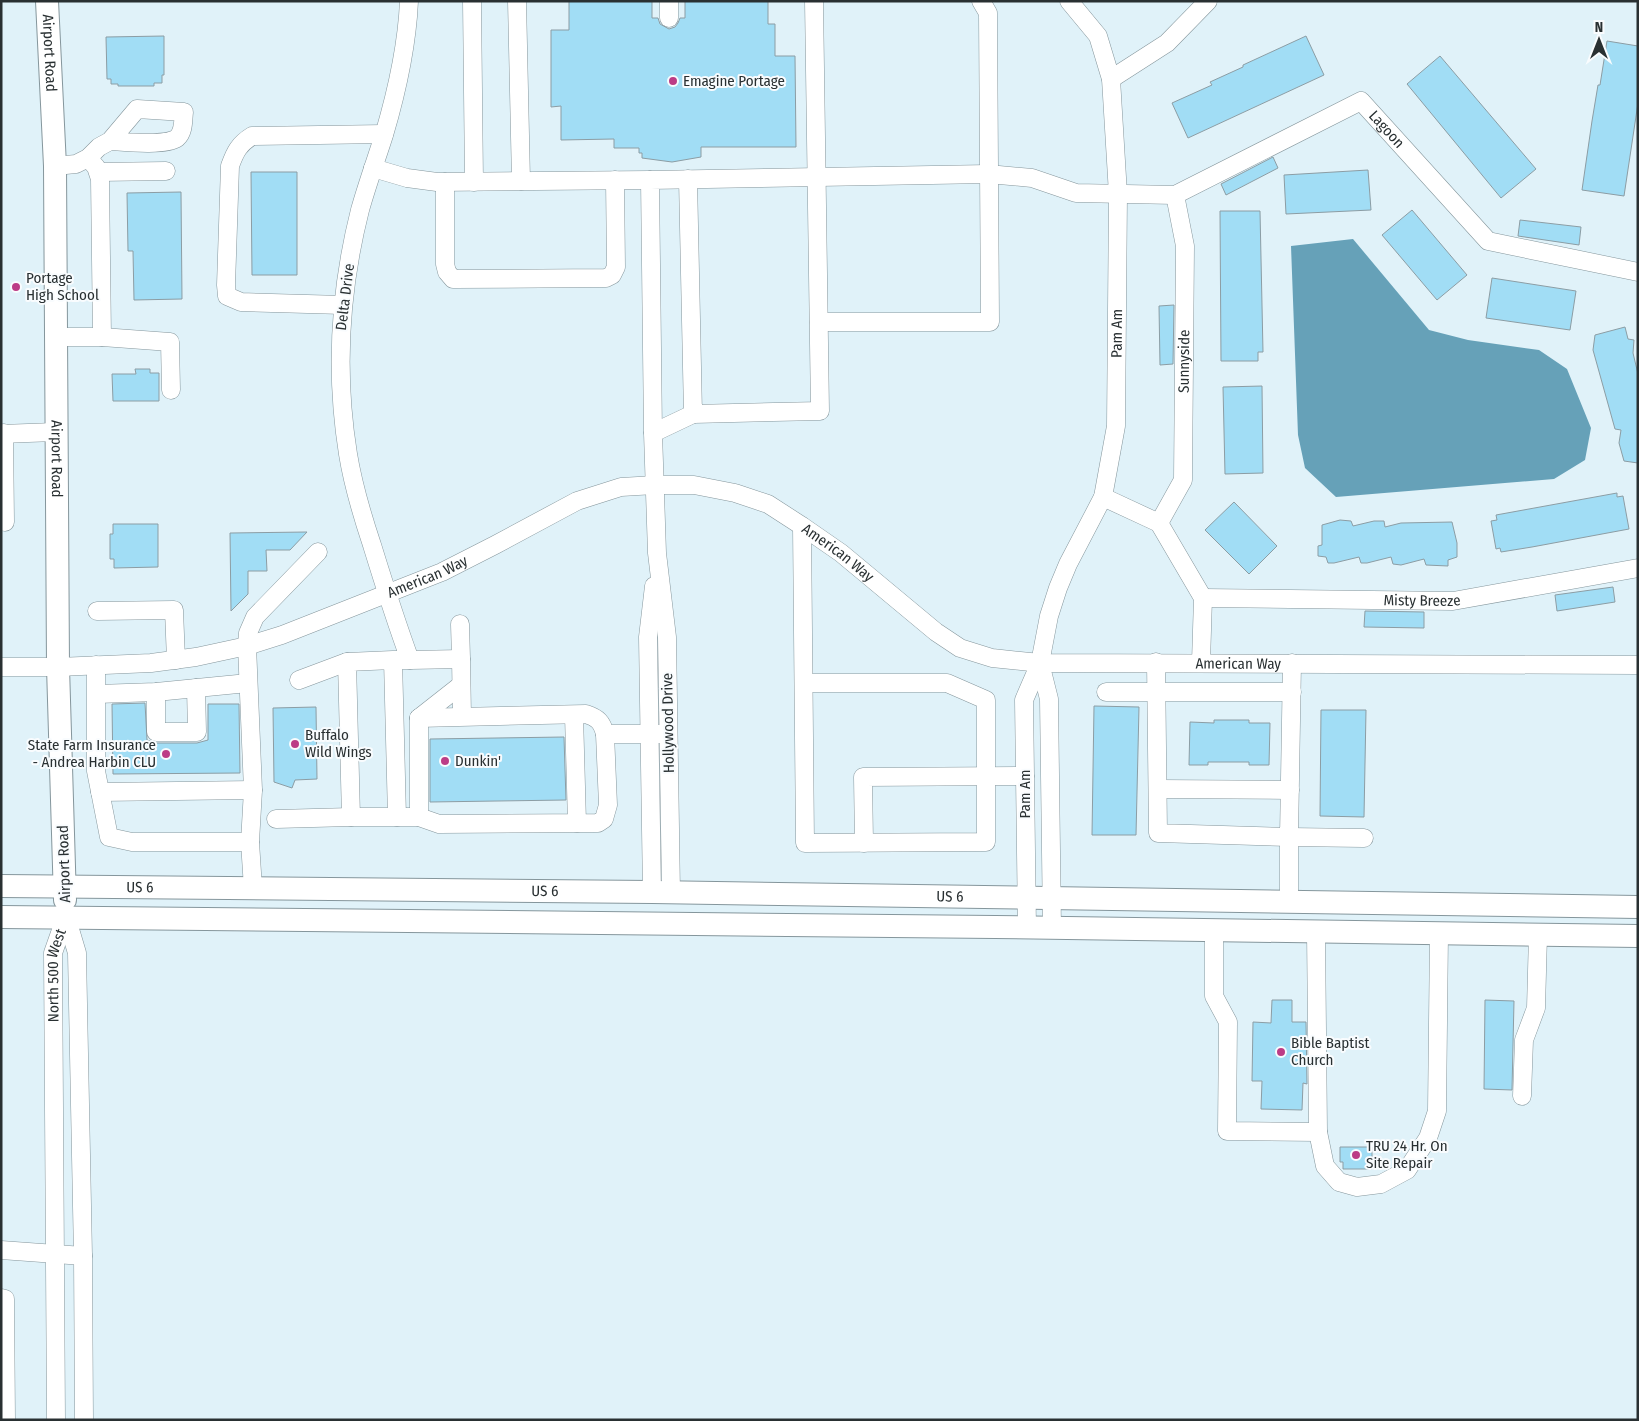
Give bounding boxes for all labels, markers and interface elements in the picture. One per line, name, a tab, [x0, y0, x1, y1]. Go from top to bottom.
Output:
street label: Airport Road	[39, 14, 60, 92]
north arrow	[1574, 15, 1624, 65]
text: N	[1595, 19, 1603, 36]
place label: Emagine Portage	[683, 72, 785, 90]
marker: Emagine Portage	[667, 75, 679, 87]
street label: Lagoon	[1365, 107, 1408, 152]
street label: Delta Drive	[332, 262, 358, 332]
place label: Portage High School	[26, 269, 99, 304]
marker: Portage High School	[10, 281, 22, 293]
street label: Pam Am	[1108, 309, 1126, 358]
street label: Sunnyside	[1175, 330, 1193, 393]
street label: Airport Road	[48, 420, 66, 498]
street label: American Way	[799, 520, 878, 586]
street label: American Way	[385, 551, 471, 602]
street label: Misty Breeze	[1383, 591, 1462, 610]
street label: American Way	[1195, 655, 1281, 673]
street label: Hollywood Drive	[658, 673, 678, 773]
place label: Buffalo Wild Wings	[305, 726, 372, 761]
place label: State Farm Insurance - Andrea Harbin CLU	[28, 736, 156, 771]
marker: Buffalo Wild Wings	[289, 738, 301, 750]
marker: State Farm Insurance - Andrea Harbin CLU	[160, 748, 172, 760]
place label: Dunkin'	[455, 752, 501, 770]
marker: Dunkin'	[439, 755, 451, 767]
street label: Pam Am	[1016, 770, 1034, 818]
street label: Airport Road	[54, 825, 74, 903]
street label: US 6	[126, 878, 154, 896]
street label: US 6	[531, 882, 559, 900]
street label: US 6	[936, 887, 964, 906]
street label: North 500 West	[43, 926, 70, 1022]
place label: Bible Baptist Church	[1291, 1034, 1369, 1069]
marker: Bible Baptist Church	[1275, 1046, 1287, 1058]
place label: TRU 24 Hr. On Site Repair	[1366, 1137, 1448, 1172]
marker: TRU 24 Hr. On Site Repair	[1350, 1149, 1362, 1161]

